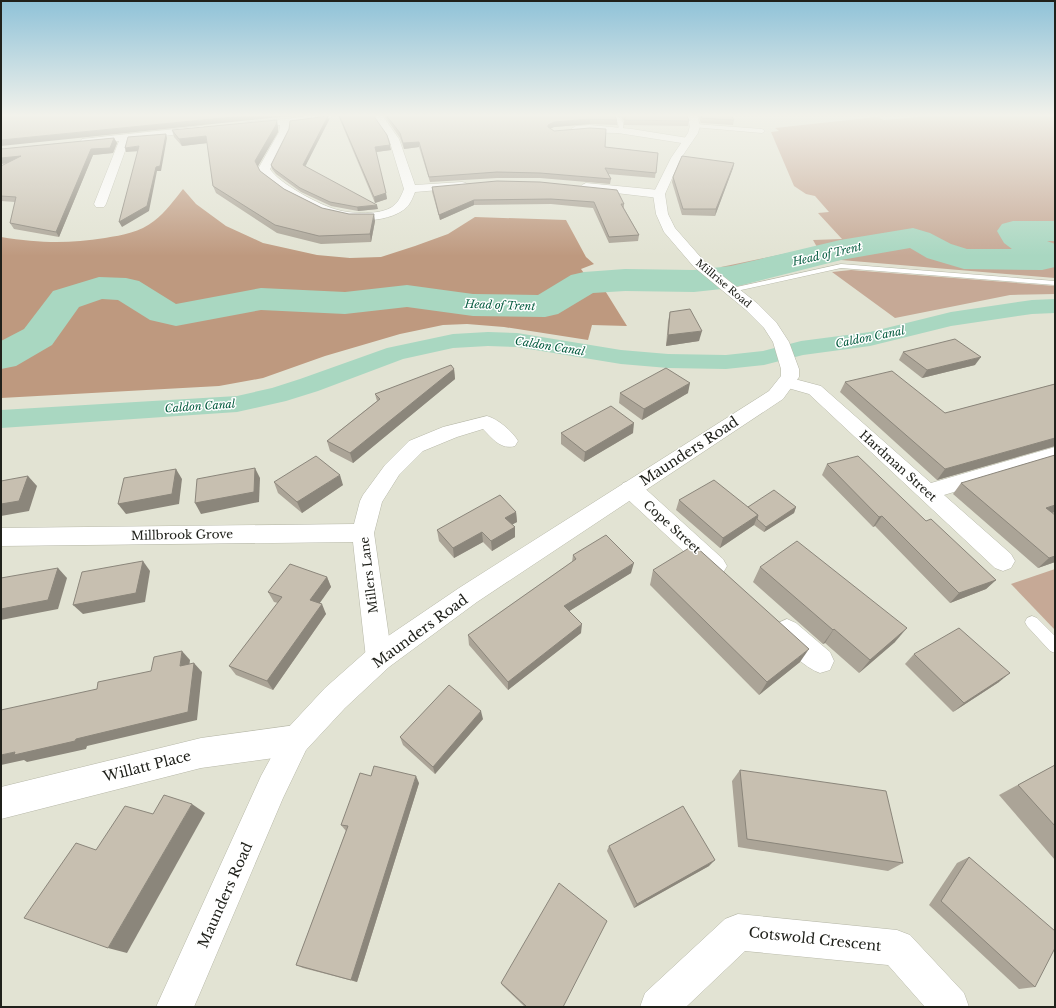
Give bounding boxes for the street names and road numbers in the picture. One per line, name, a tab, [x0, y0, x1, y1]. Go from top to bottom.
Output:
street label: Millrise Road	[693, 256, 754, 311]
street label: Maunders Road	[636, 412, 742, 490]
street label: Hardman Street	[857, 427, 940, 505]
street label: Cope Street	[641, 497, 704, 557]
street label: Millbrook Grove	[131, 526, 233, 543]
street label: Millers Lane	[356, 536, 381, 614]
street label: Maunders Road	[369, 590, 472, 672]
street label: Willatt Place	[100, 746, 193, 786]
street label: Maunders Road	[194, 839, 257, 951]
street label: Cotswold Crescent	[748, 923, 883, 955]

